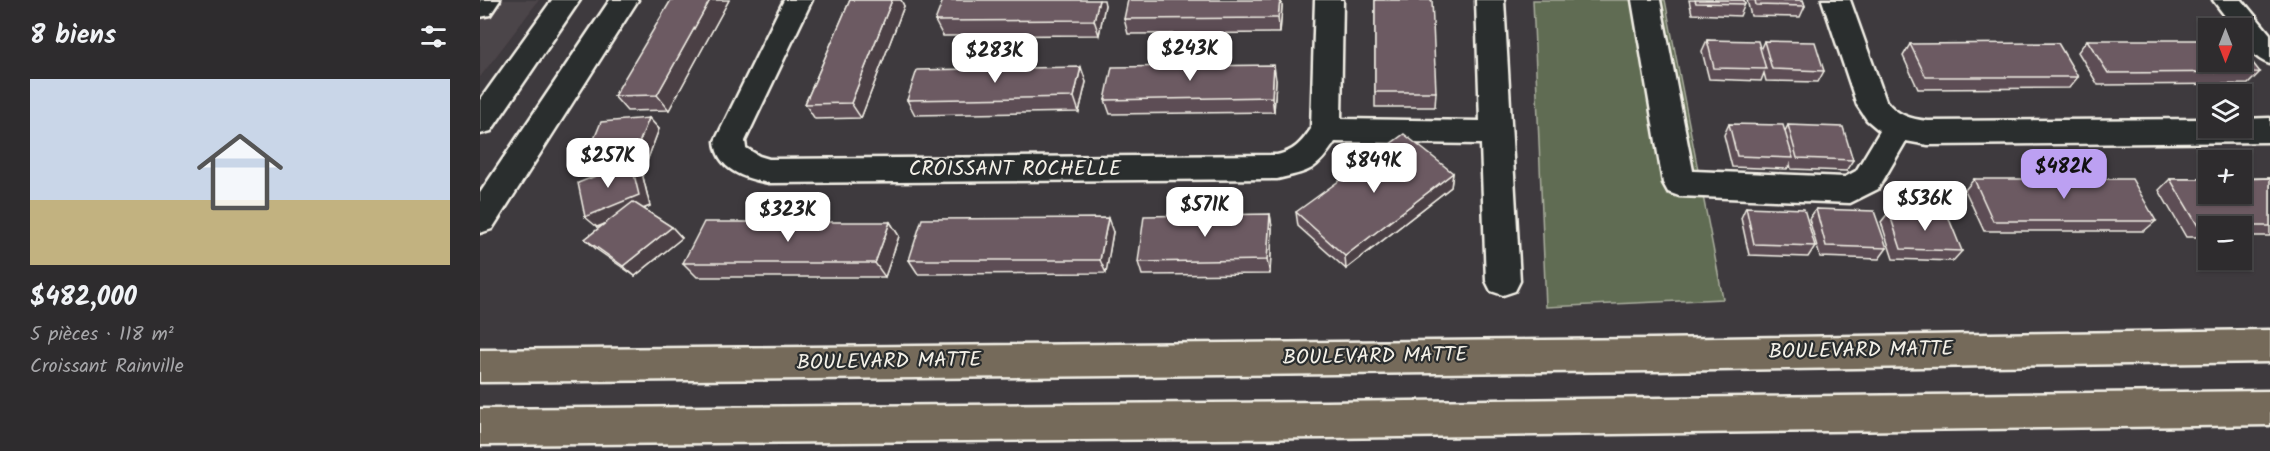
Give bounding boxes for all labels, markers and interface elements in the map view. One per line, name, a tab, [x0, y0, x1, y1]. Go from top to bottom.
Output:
text: 8 biens	[30, 15, 116, 57]
north arrow	[2198, 18, 2252, 72]
map controls	[2198, 18, 2252, 270]
icon: filters	[417, 20, 450, 53]
pin: $243K	[1148, 31, 1232, 82]
pin: $283K	[953, 33, 1037, 84]
text: $243K	[1161, 34, 1219, 66]
text: $283K	[966, 36, 1024, 68]
button: layers	[2198, 84, 2252, 138]
icon: home	[186, 118, 294, 226]
pin: $257K	[566, 138, 650, 189]
text: $257K	[580, 141, 636, 173]
pin: $849K	[1332, 143, 1416, 194]
text: $849K	[1346, 146, 1402, 178]
pin: $482K	[2022, 149, 2106, 200]
button: +	[2198, 150, 2252, 204]
text: $482K	[2035, 152, 2093, 184]
street label: CROISSANT ROCHELLE	[909, 153, 1122, 186]
pin: $536K	[1883, 181, 1967, 232]
text: $536K	[1897, 184, 1953, 216]
pin: $571K	[1163, 187, 1247, 238]
text: $571K	[1180, 190, 1230, 222]
pin: $323K	[746, 192, 830, 243]
text: $323K	[759, 195, 817, 227]
button: −	[2198, 216, 2252, 270]
text: $482,000	[30, 277, 137, 319]
text: 5 pièces · 118 m²	[30, 319, 174, 351]
street label: BOULEVARD MATTE	[1768, 333, 1954, 369]
street label: BOULEVARD MATTE	[1282, 339, 1468, 375]
street label: BOULEVARD MATTE	[796, 344, 982, 380]
text: Croissant Rainville	[30, 351, 184, 383]

